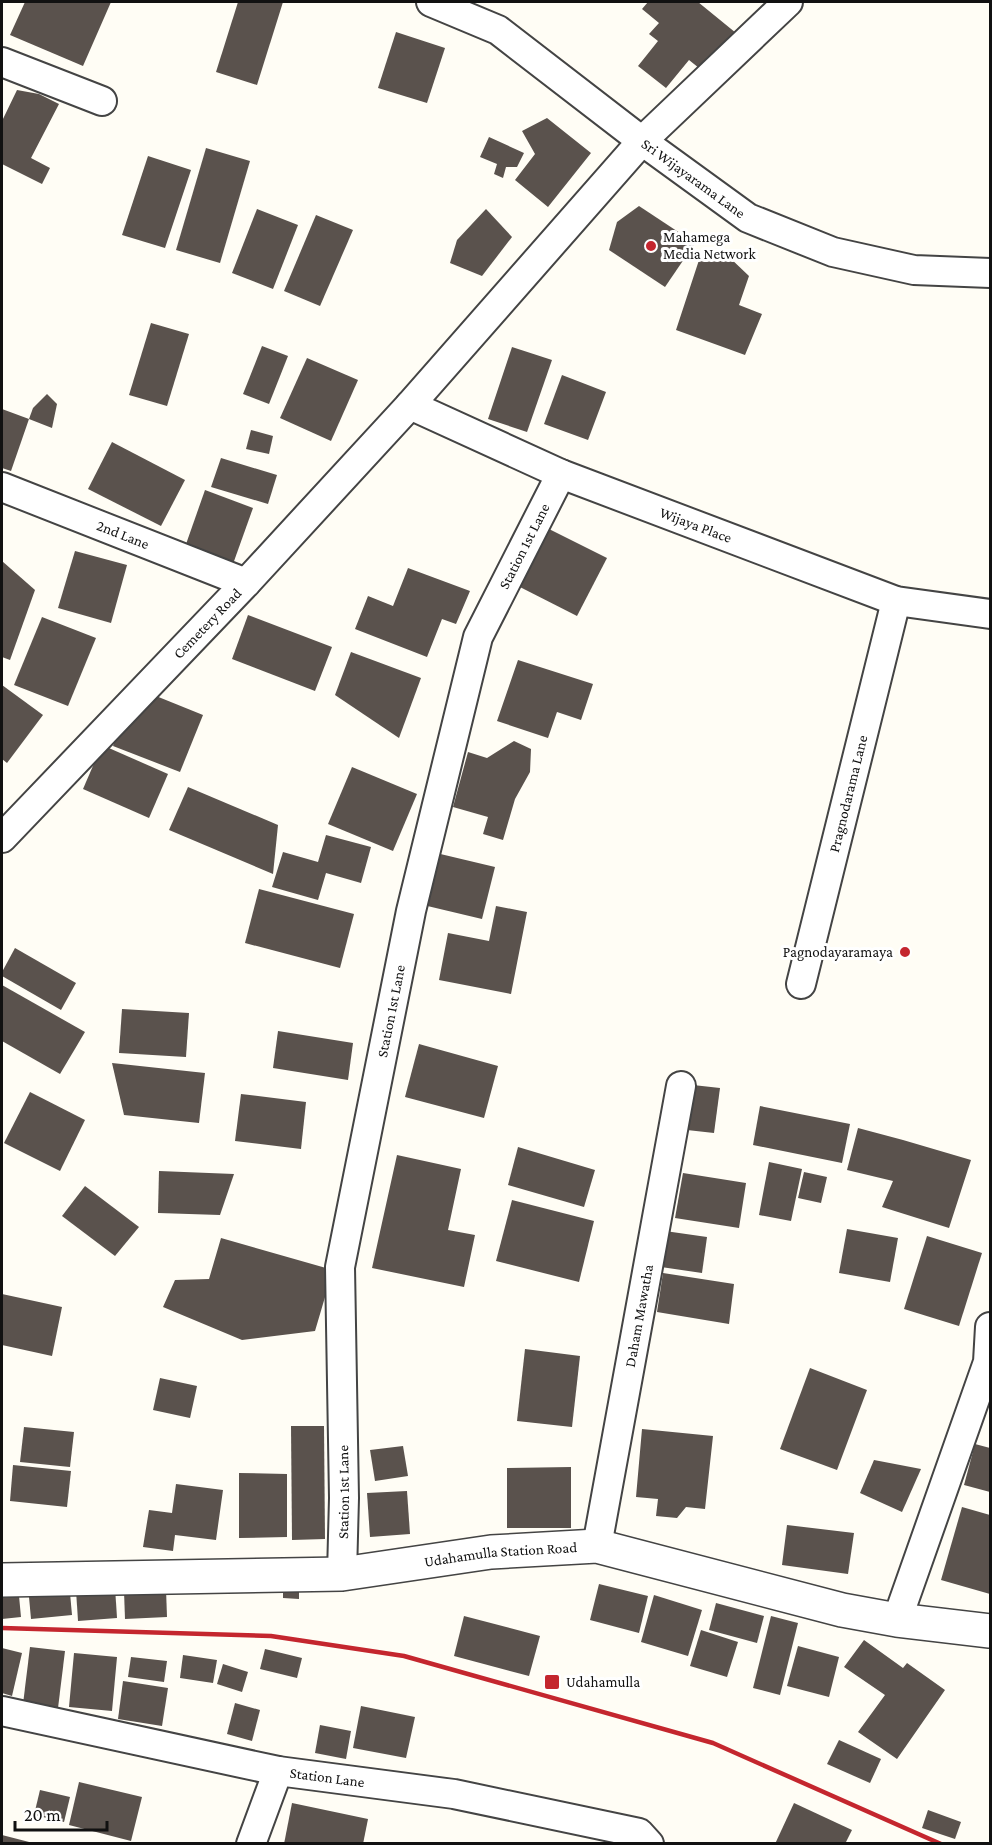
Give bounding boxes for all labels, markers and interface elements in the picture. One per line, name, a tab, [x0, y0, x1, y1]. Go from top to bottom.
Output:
street label: Sri Wijayarama Lane	[639, 135, 749, 221]
place label: Mahamega Media Network	[663, 229, 756, 262]
marker: Mahamega Media Network	[644, 239, 658, 253]
street label: Station 1st Lane	[496, 500, 553, 592]
street label: Wijaya Place	[657, 504, 734, 546]
street label: 2nd Lane	[94, 517, 152, 552]
street label: Cemetery Road	[170, 585, 245, 662]
street label: Pragnodarama Lane	[826, 733, 871, 854]
place label: Pagnodayaramaya	[783, 944, 893, 961]
marker: Pagnodayaramaya	[898, 945, 912, 959]
street label: Station 1st Lane	[374, 963, 408, 1059]
street label: Daham Mawatha	[622, 1263, 656, 1368]
street label: Station 1st Lane	[335, 1445, 352, 1539]
street label: Udahamulla Station Road	[423, 1539, 578, 1570]
marker: Udahamulla	[543, 1673, 561, 1691]
place label: Udahamulla	[566, 1674, 640, 1690]
street label: Station Lane	[289, 1765, 366, 1790]
scale bar	[15, 1794, 106, 1832]
text: 20 m	[24, 1805, 61, 1825]

